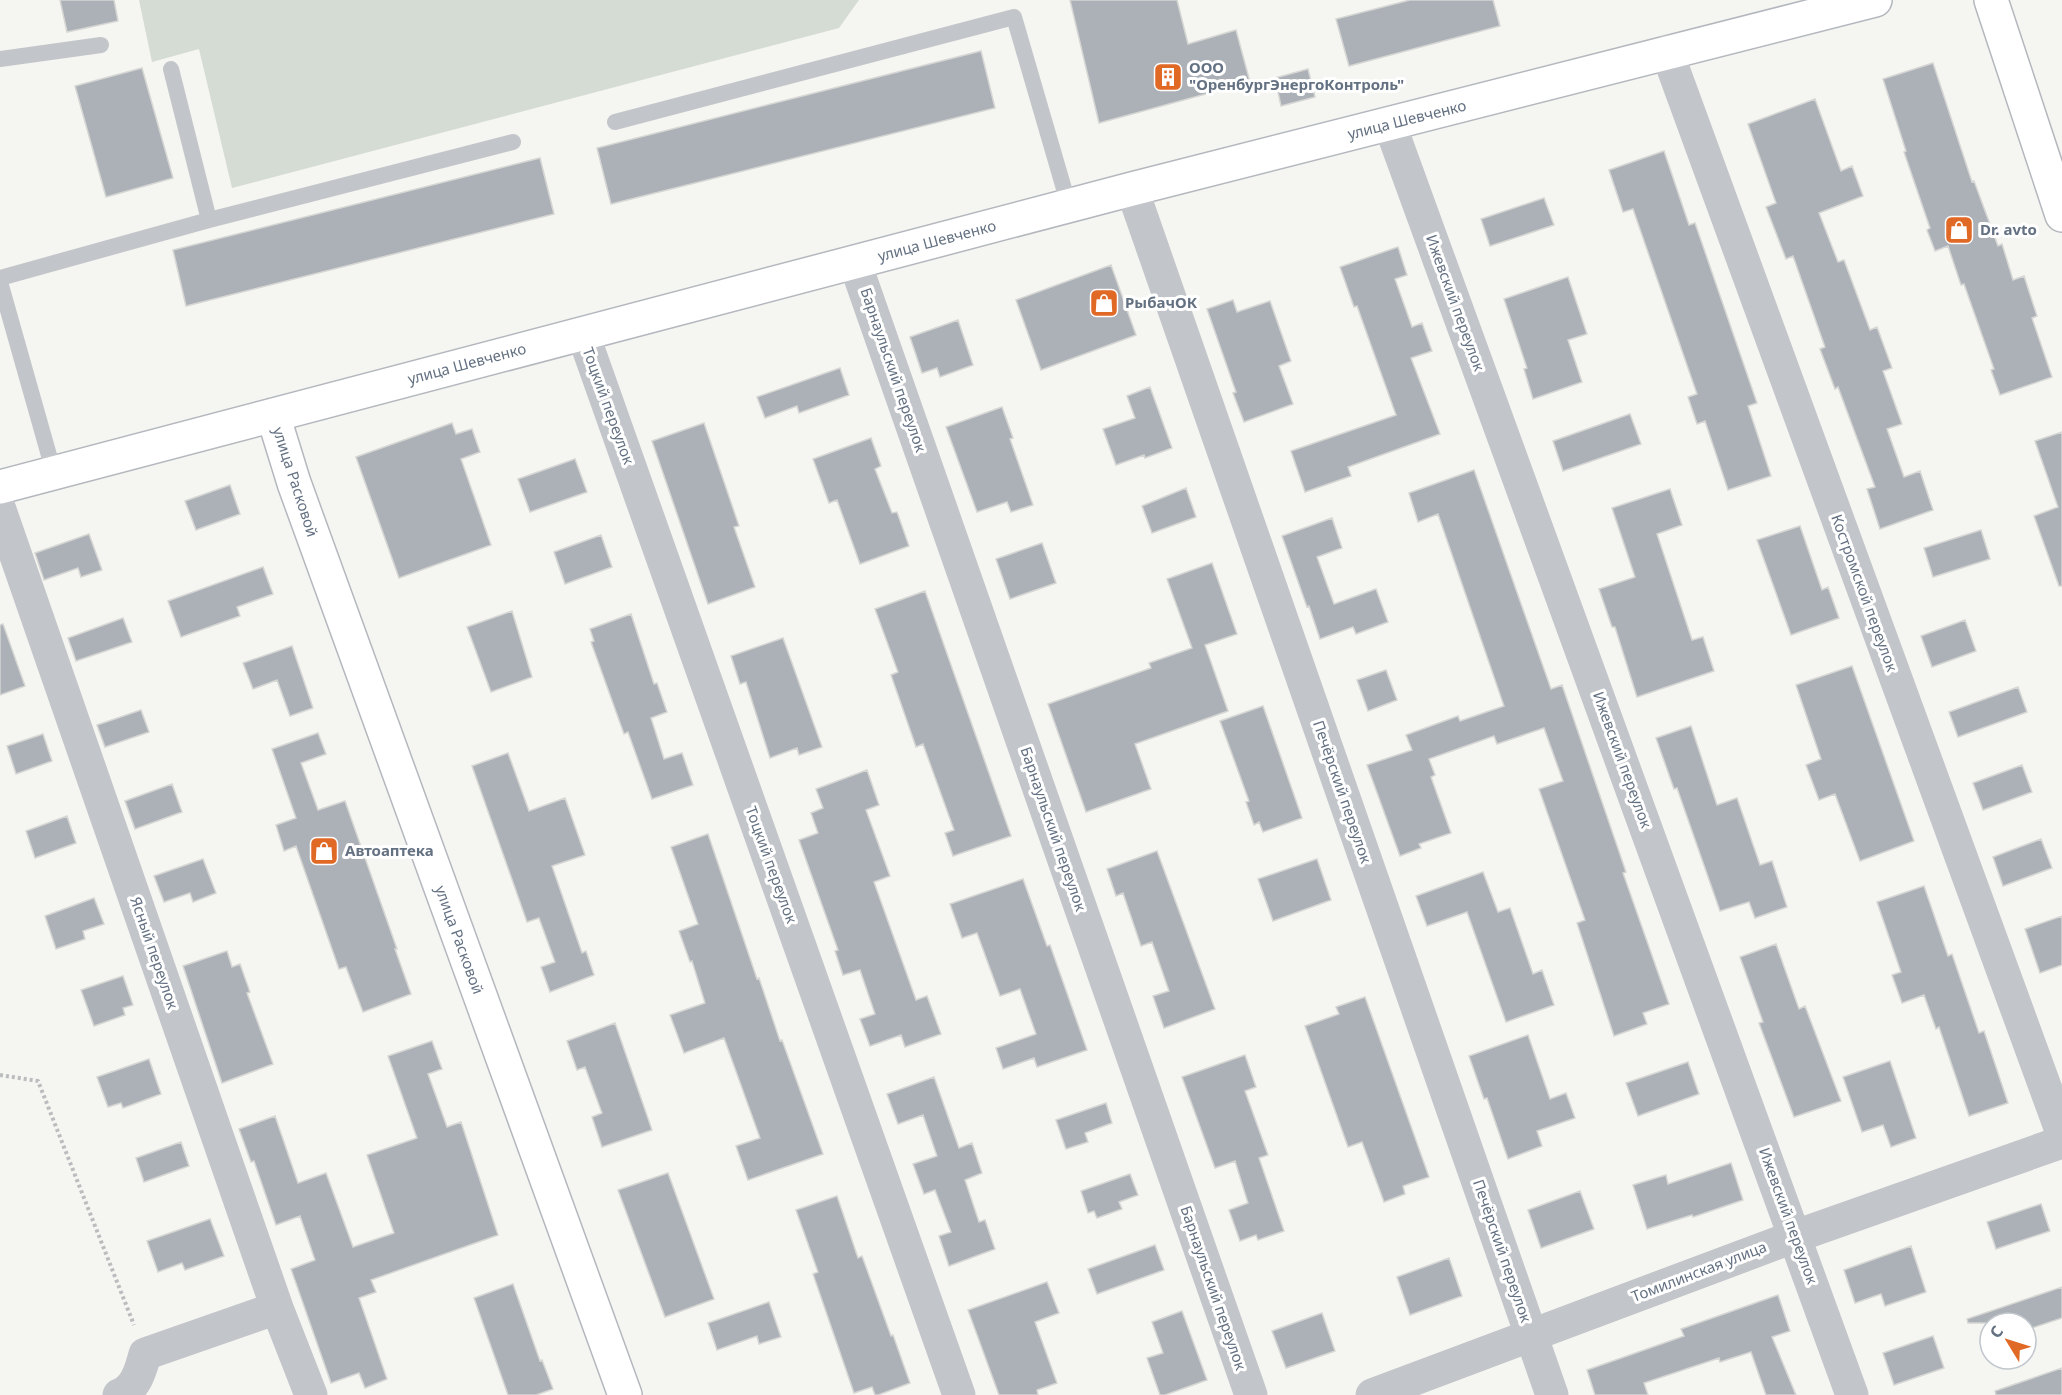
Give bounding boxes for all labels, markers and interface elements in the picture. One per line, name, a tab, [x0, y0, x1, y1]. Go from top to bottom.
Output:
place label: ООО "ОренбургЭнергоКонтроль"	[1189, 57, 1404, 94]
building icon: ООО "ОренбургЭнергоКонтроль"	[1152, 61, 1184, 93]
street label: улица Шевченко	[1345, 95, 1468, 143]
shop icon: Dr. avto	[1943, 214, 1975, 246]
street label: улица Шевченко	[875, 215, 998, 265]
place label: Dr. avto	[1980, 219, 2037, 239]
street label: Ижевский переулок	[1422, 232, 1490, 374]
street label: Барнаульский переулок	[856, 285, 932, 455]
shop icon: РыбачОК	[1088, 287, 1120, 319]
place label: РыбачОК	[1125, 292, 1198, 312]
street label: улица Шевченко	[405, 338, 528, 388]
street label: Тоцкий переулок	[578, 344, 639, 467]
street label: улица Расковой	[269, 424, 323, 539]
street label: Костромской переулок	[1827, 511, 1903, 674]
street label: Ижевский переулок	[1589, 689, 1657, 831]
street label: Печёрский переулок	[1309, 717, 1377, 866]
street label: Барнаульский переулок	[1016, 744, 1092, 914]
street label: Тоцкий переулок	[741, 803, 802, 926]
shop icon: Автоаптека	[308, 835, 340, 867]
place label: Автоаптека	[345, 840, 434, 860]
street label: улица Расковой	[431, 883, 489, 997]
street label: Ясный переулок	[126, 894, 184, 1012]
street label: Ижевский переулок	[1755, 1145, 1823, 1287]
street label: Печёрский переулок	[1469, 1176, 1537, 1325]
street label: Барнаульский переулок	[1176, 1203, 1252, 1373]
street label: Томилинская улица	[1628, 1236, 1769, 1306]
north arrow	[1978, 1311, 2038, 1371]
text: С	[1984, 1321, 2008, 1343]

